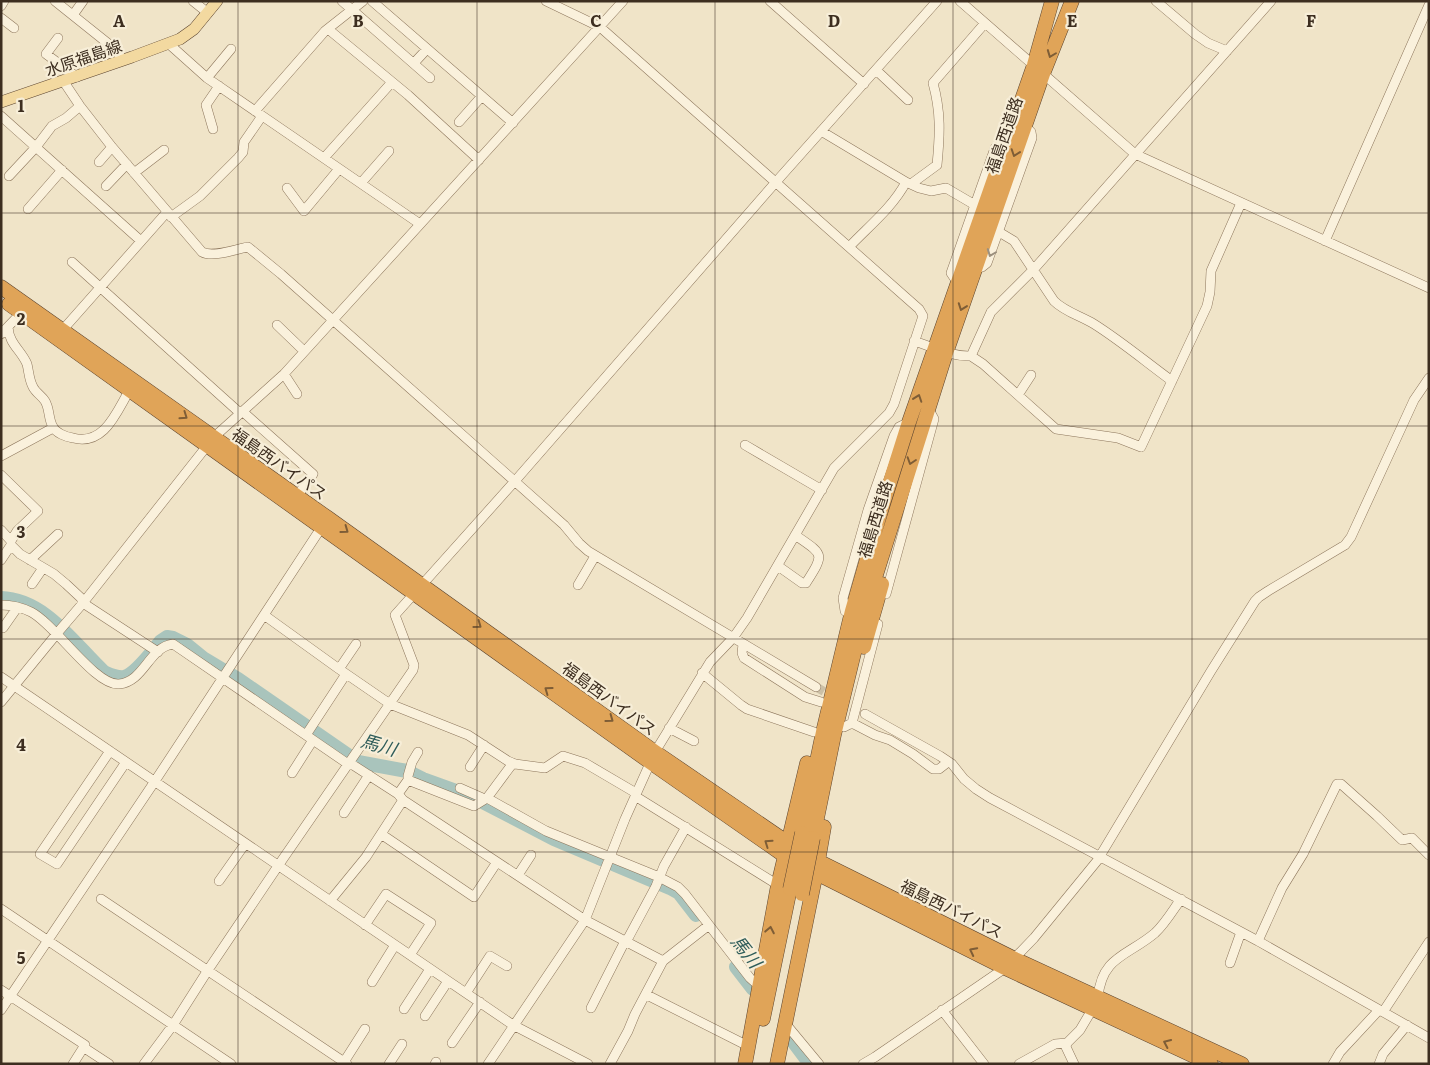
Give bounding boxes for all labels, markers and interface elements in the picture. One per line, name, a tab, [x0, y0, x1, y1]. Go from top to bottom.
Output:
text: A	[113, 8, 125, 32]
text: B	[352, 8, 364, 32]
text: C	[590, 8, 602, 32]
text: D	[828, 8, 840, 32]
text: E	[1067, 8, 1078, 32]
text: F	[1306, 8, 1316, 32]
street label: 水原福島線	[41, 33, 125, 81]
one-way arrow	[1047, 49, 1057, 58]
text: 1	[18, 93, 25, 117]
street label: 福島西道路	[979, 93, 1027, 177]
one-way arrow	[1011, 149, 1021, 157]
one-way arrow	[987, 248, 997, 257]
one-way arrow	[958, 302, 968, 311]
text: 2	[17, 306, 26, 330]
one-way arrow	[912, 394, 922, 402]
one-way arrow	[178, 410, 188, 419]
street label: 福島西バイパス	[227, 421, 333, 505]
one-way arrow	[907, 457, 917, 465]
street label: 福島西道路	[851, 477, 897, 561]
text: 3	[17, 519, 26, 543]
one-way arrow	[339, 524, 349, 533]
one-way arrow	[472, 619, 481, 628]
street label: 福島西バイパス	[558, 655, 662, 741]
one-way arrow	[544, 687, 554, 696]
one-way arrow	[604, 713, 614, 722]
water label: 馬川	[358, 726, 402, 762]
text: 4	[16, 732, 26, 756]
one-way arrow	[764, 840, 773, 849]
street label: 福島西バイパス	[897, 873, 1007, 943]
one-way arrow	[764, 925, 774, 934]
water label: 馬川	[725, 929, 770, 975]
text: 5	[17, 945, 26, 969]
one-way arrow	[969, 947, 978, 958]
one-way arrow	[1163, 1039, 1172, 1049]

